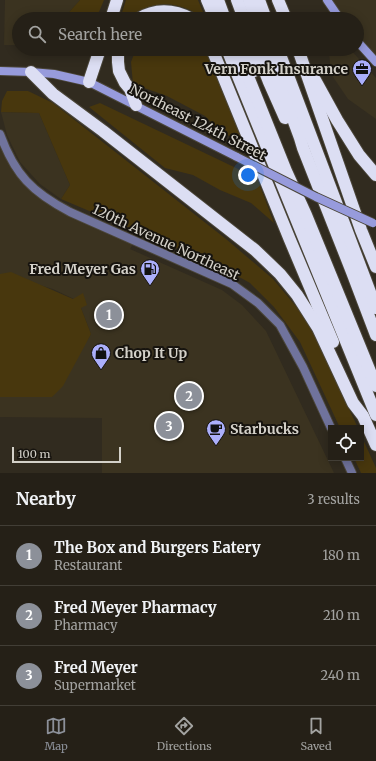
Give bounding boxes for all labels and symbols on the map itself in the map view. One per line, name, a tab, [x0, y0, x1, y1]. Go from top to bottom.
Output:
office icon: Vern Fonk Insurance	[351, 58, 373, 86]
place label: Vern Fonk Insurance	[204, 60, 348, 78]
street label: Northeast 124th Street	[127, 80, 270, 164]
your location	[238, 165, 258, 185]
street label: 120th Avenue Northeast	[89, 200, 243, 284]
fuel station icon: Fred Meyer Gas	[139, 258, 161, 286]
place label: Fred Meyer Gas	[29, 260, 136, 278]
pin: 1	[96, 300, 122, 330]
shop icon: Chop It Up	[90, 342, 112, 370]
place label: Chop It Up	[115, 344, 187, 362]
pin: 2	[176, 381, 202, 411]
pin: 3	[156, 411, 182, 441]
cafe icon: Starbucks	[205, 418, 227, 446]
place label: Starbucks	[230, 420, 299, 438]
scale bar	[12, 445, 121, 464]

